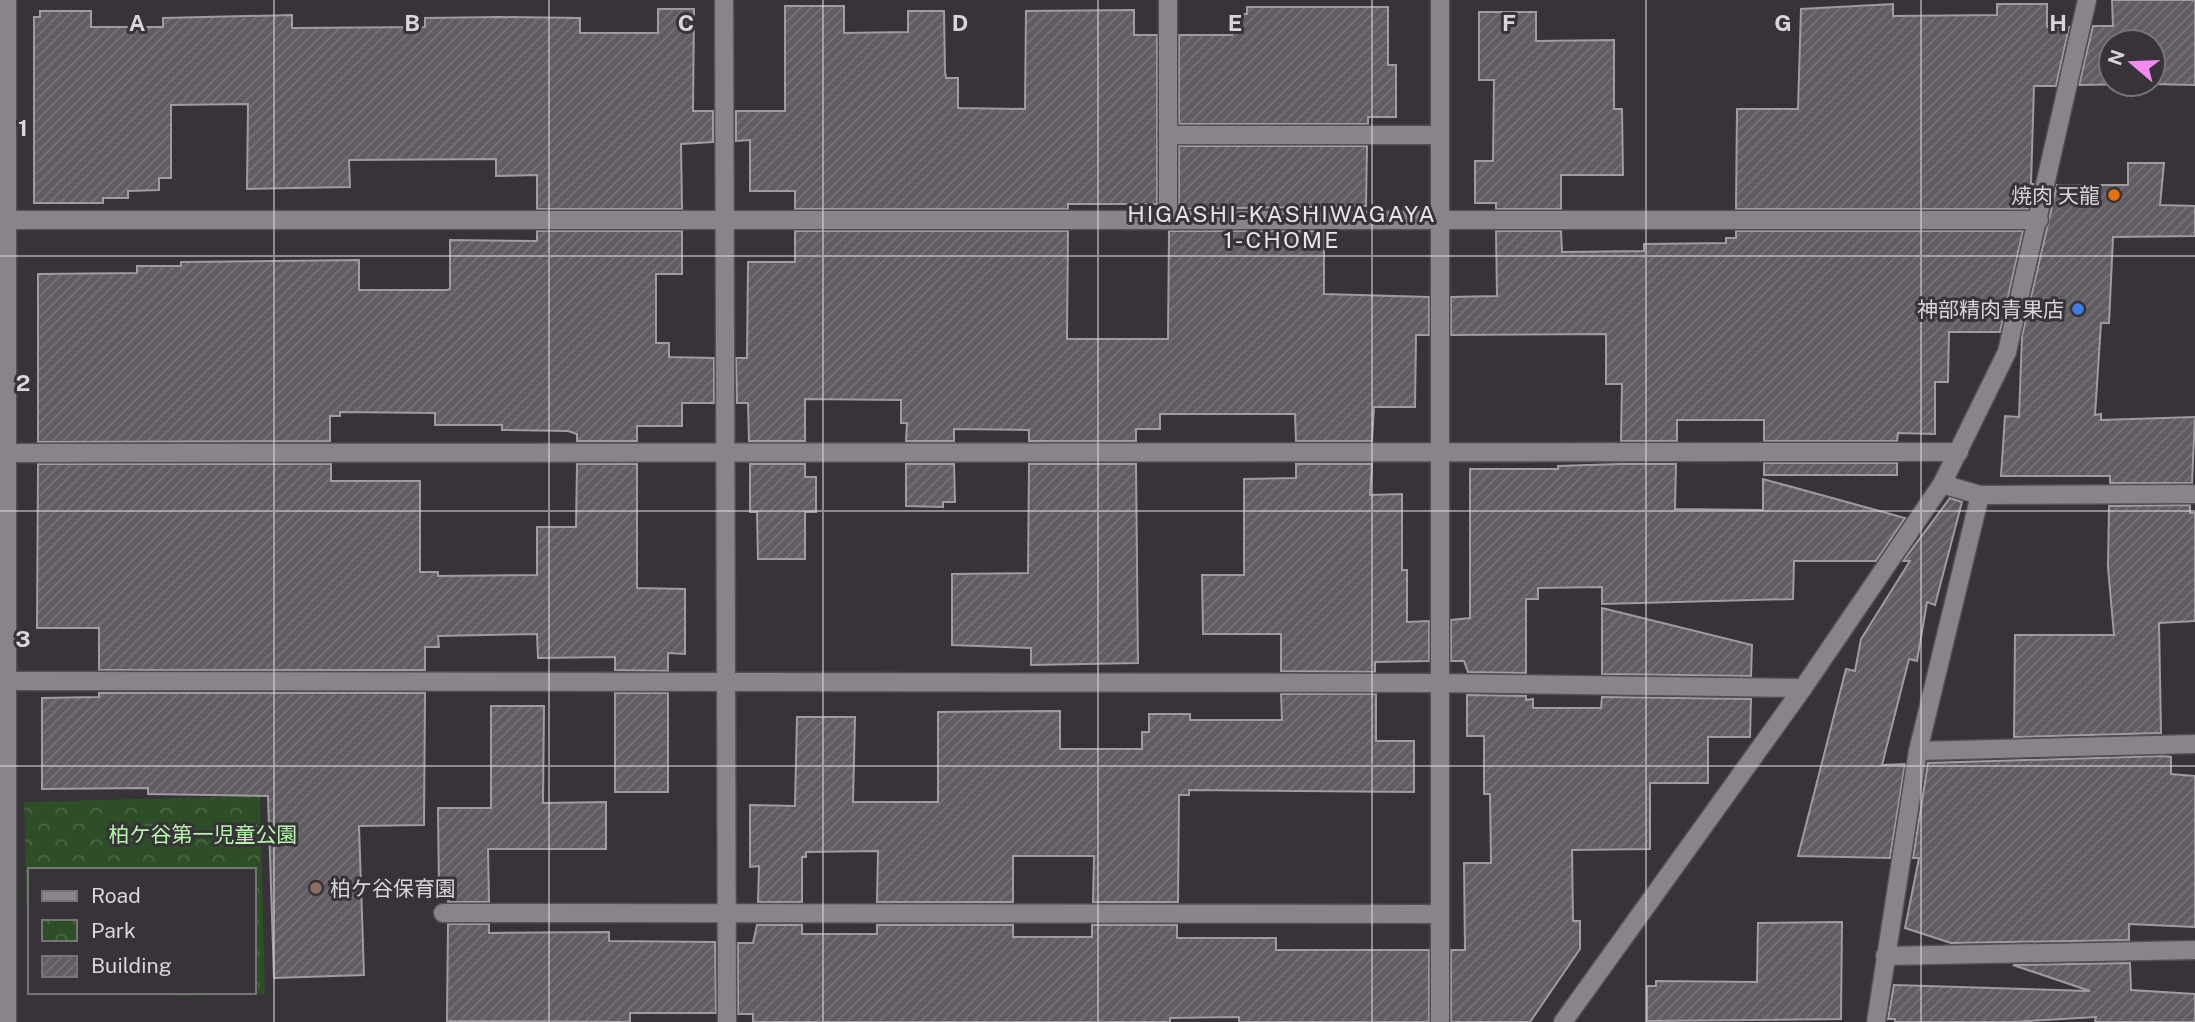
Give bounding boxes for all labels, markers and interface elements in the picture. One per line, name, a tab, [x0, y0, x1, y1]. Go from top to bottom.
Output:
text: A	[129, 9, 146, 36]
text: B	[404, 9, 420, 36]
text: C	[678, 9, 694, 36]
text: D	[952, 9, 968, 36]
text: E	[1228, 9, 1242, 36]
text: F	[1502, 9, 1516, 36]
text: G	[1774, 9, 1792, 36]
text: H	[2049, 9, 2067, 36]
north arrow	[2097, 28, 2167, 98]
text: N	[2103, 47, 2129, 68]
text: 1	[18, 114, 28, 141]
place label: 焼肉 天龍	[2011, 183, 2100, 208]
marker: 焼肉 天龍	[2106, 187, 2122, 203]
district label: HIGASHI-KASHIWAGAYA 1-CHOME	[1127, 200, 1437, 253]
place label: 神部精肉青果店	[1917, 297, 2064, 322]
marker: 神部精肉青果店	[2070, 301, 2086, 317]
text: 2	[16, 369, 30, 396]
text: 3	[15, 625, 31, 652]
park label: 柏ケ谷第一児童公園	[109, 822, 298, 847]
legend	[28, 868, 256, 994]
place label: 柏ケ谷保育園	[330, 876, 456, 901]
marker: 柏ケ谷保育園	[308, 880, 324, 896]
text: Road	[91, 883, 141, 908]
text: Park	[91, 918, 136, 943]
text: Building	[91, 953, 172, 978]

